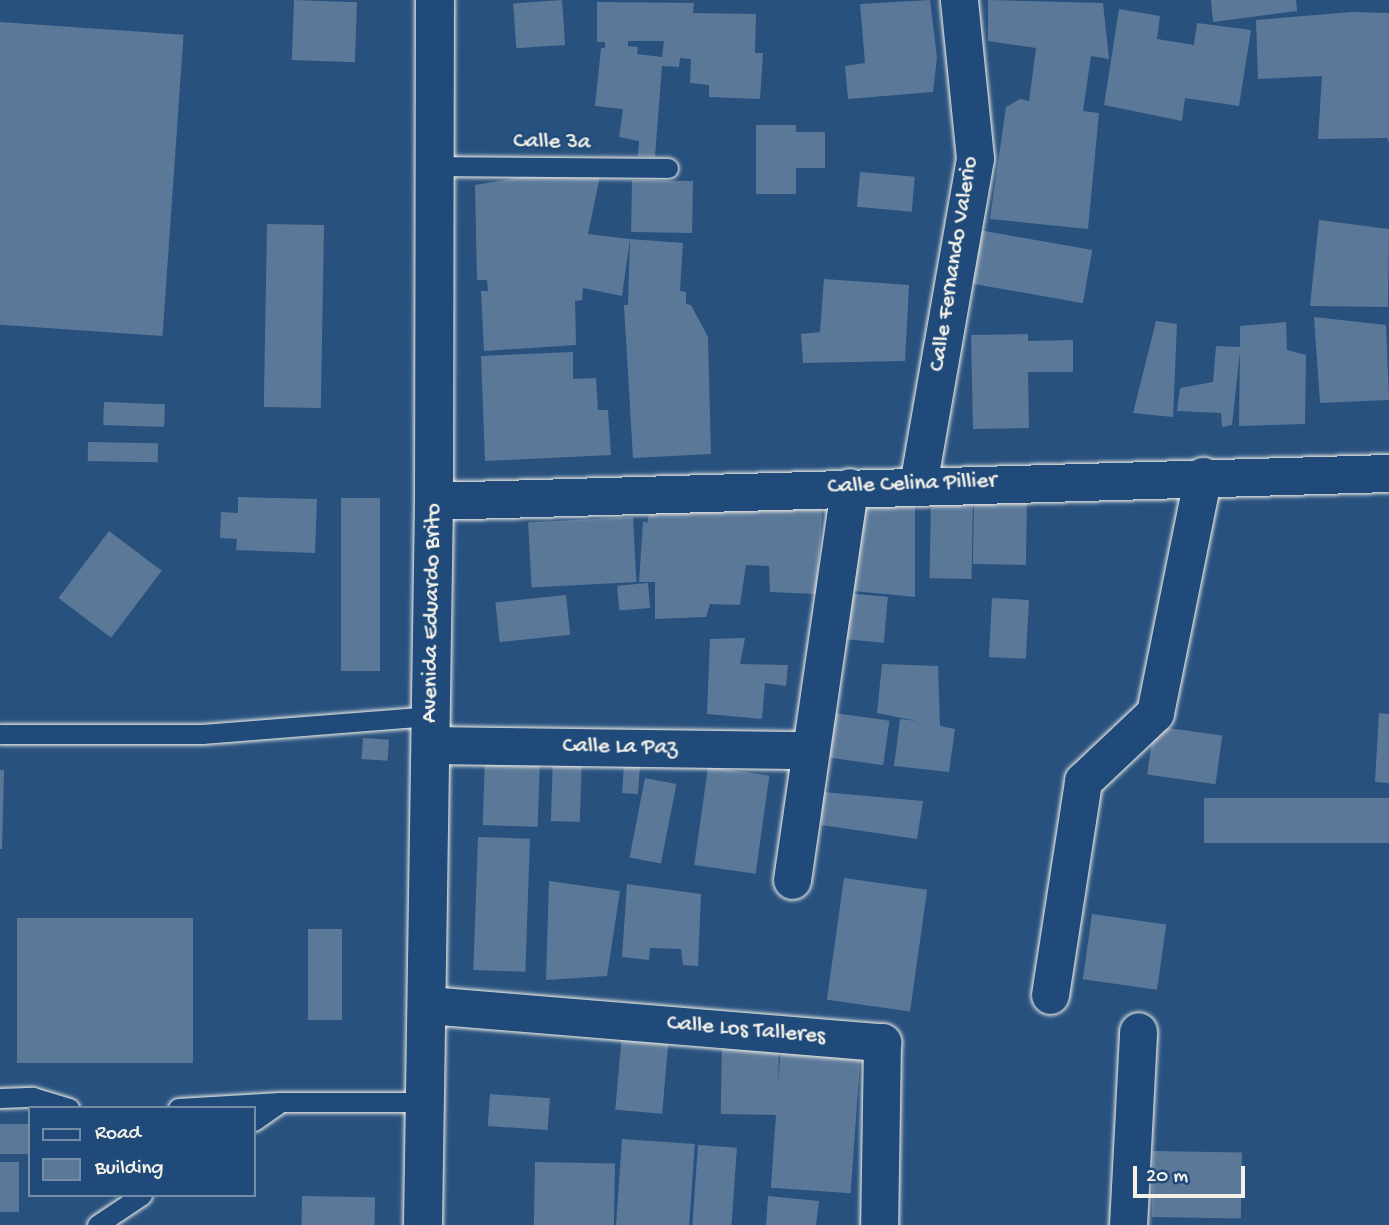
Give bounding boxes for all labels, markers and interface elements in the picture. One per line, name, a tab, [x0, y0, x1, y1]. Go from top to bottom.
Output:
street label: Calle 3a	[513, 129, 591, 157]
street label: Calle Fernando Valerio	[924, 154, 986, 374]
street label: Calle Celina Pillier	[827, 468, 997, 502]
street label: Avenida Eduardo Brito	[417, 503, 449, 723]
street label: Calle La Paz	[562, 733, 678, 763]
street label: Calle Los Talleres	[666, 1010, 826, 1052]
legend	[28, 1106, 256, 1197]
text: Road	[95, 1122, 141, 1147]
scale bar	[1137, 1152, 1249, 1196]
text: Building	[95, 1157, 164, 1182]
text: 20 m	[1146, 1165, 1188, 1190]

